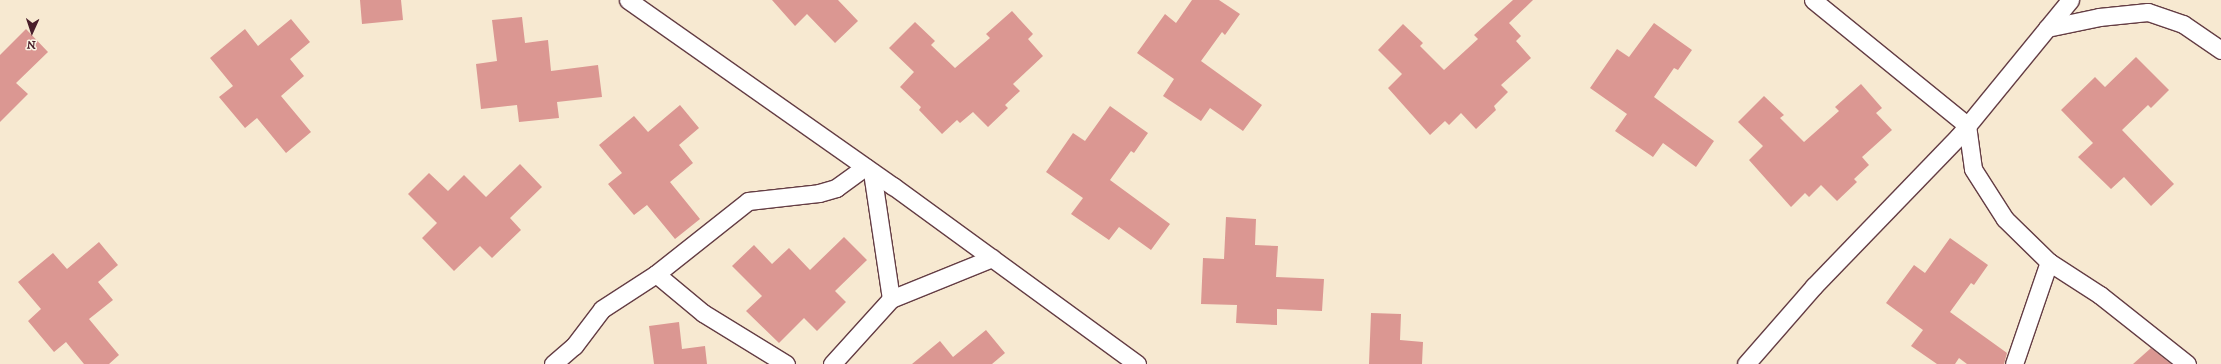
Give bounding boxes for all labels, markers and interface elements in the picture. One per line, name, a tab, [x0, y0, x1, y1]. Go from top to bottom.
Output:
north arrow	[12, 12, 52, 52]
text: N	[26, 37, 36, 51]

